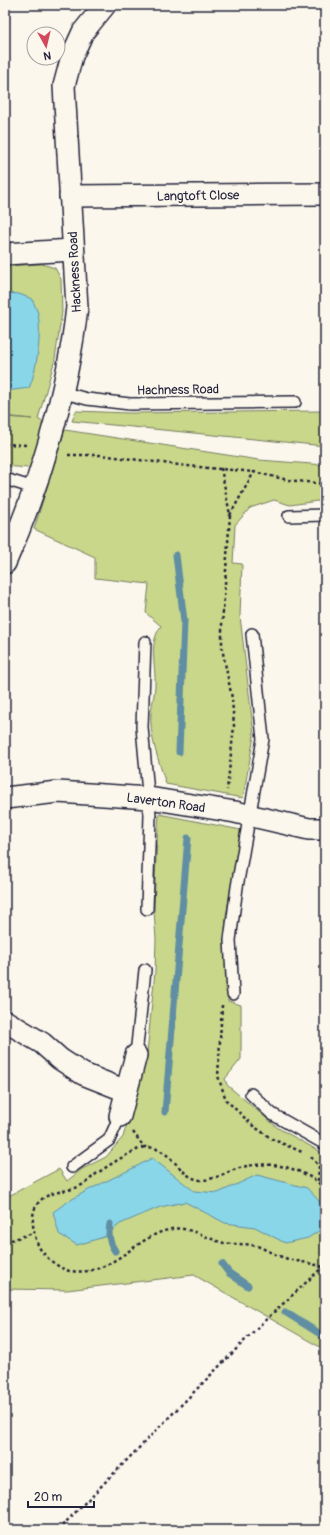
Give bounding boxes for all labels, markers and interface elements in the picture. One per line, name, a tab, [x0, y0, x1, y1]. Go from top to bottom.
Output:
north arrow	[26, 26, 66, 66]
text: N	[42, 48, 52, 62]
street label: Langtoft Close	[157, 187, 240, 205]
street label: Hackness Road	[65, 231, 85, 313]
street label: Hachness Road	[137, 381, 219, 399]
street label: Laverton Road	[125, 790, 206, 816]
scale bar	[28, 1483, 94, 1509]
text: 20 m	[34, 1490, 63, 1505]

